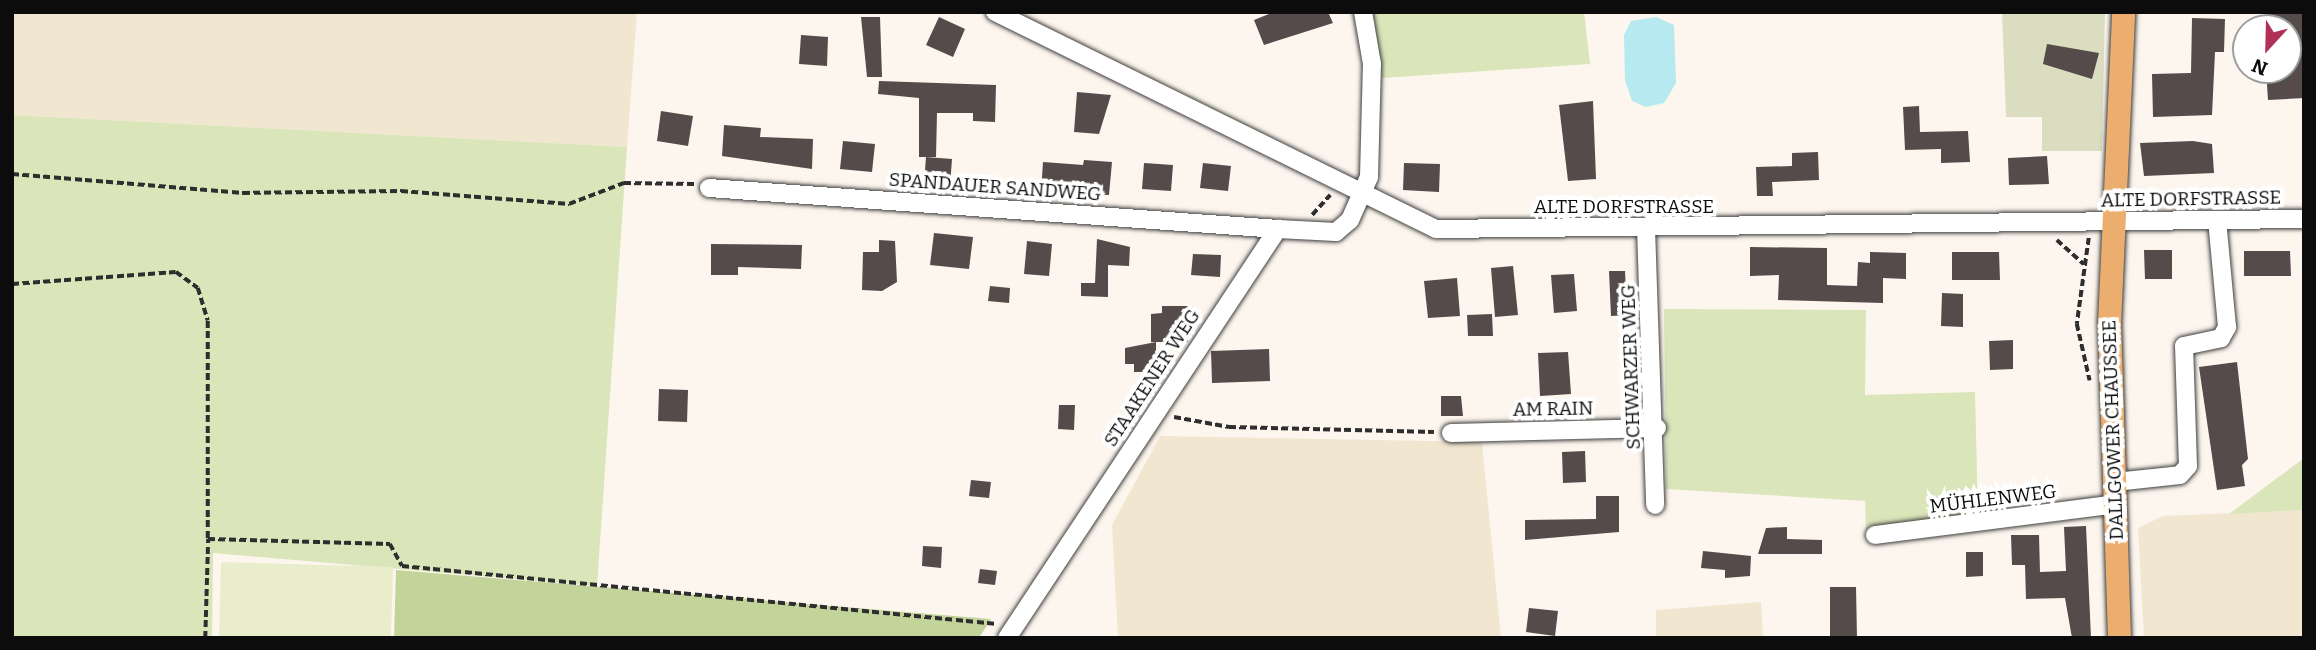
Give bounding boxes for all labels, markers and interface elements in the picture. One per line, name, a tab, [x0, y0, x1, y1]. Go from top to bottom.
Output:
north arrow	[2232, 14, 2302, 84]
text: N	[2249, 54, 2271, 80]
street label: SPANDAUER SANDWEG	[888, 168, 1102, 206]
street label: ALTE DORFSTRASSE	[2101, 186, 2281, 212]
street label: ALTE DORFSTRASSE	[1534, 196, 1714, 218]
street label: SCHWARZER WEG	[1617, 284, 1645, 450]
street label: STAAKENER WEG	[1099, 305, 1205, 451]
street label: DALLGOWER CHAUSSEE	[2098, 320, 2128, 540]
street label: AM RAIN	[1513, 397, 1593, 421]
street label: MÜHLENWEG	[1928, 480, 2058, 518]

